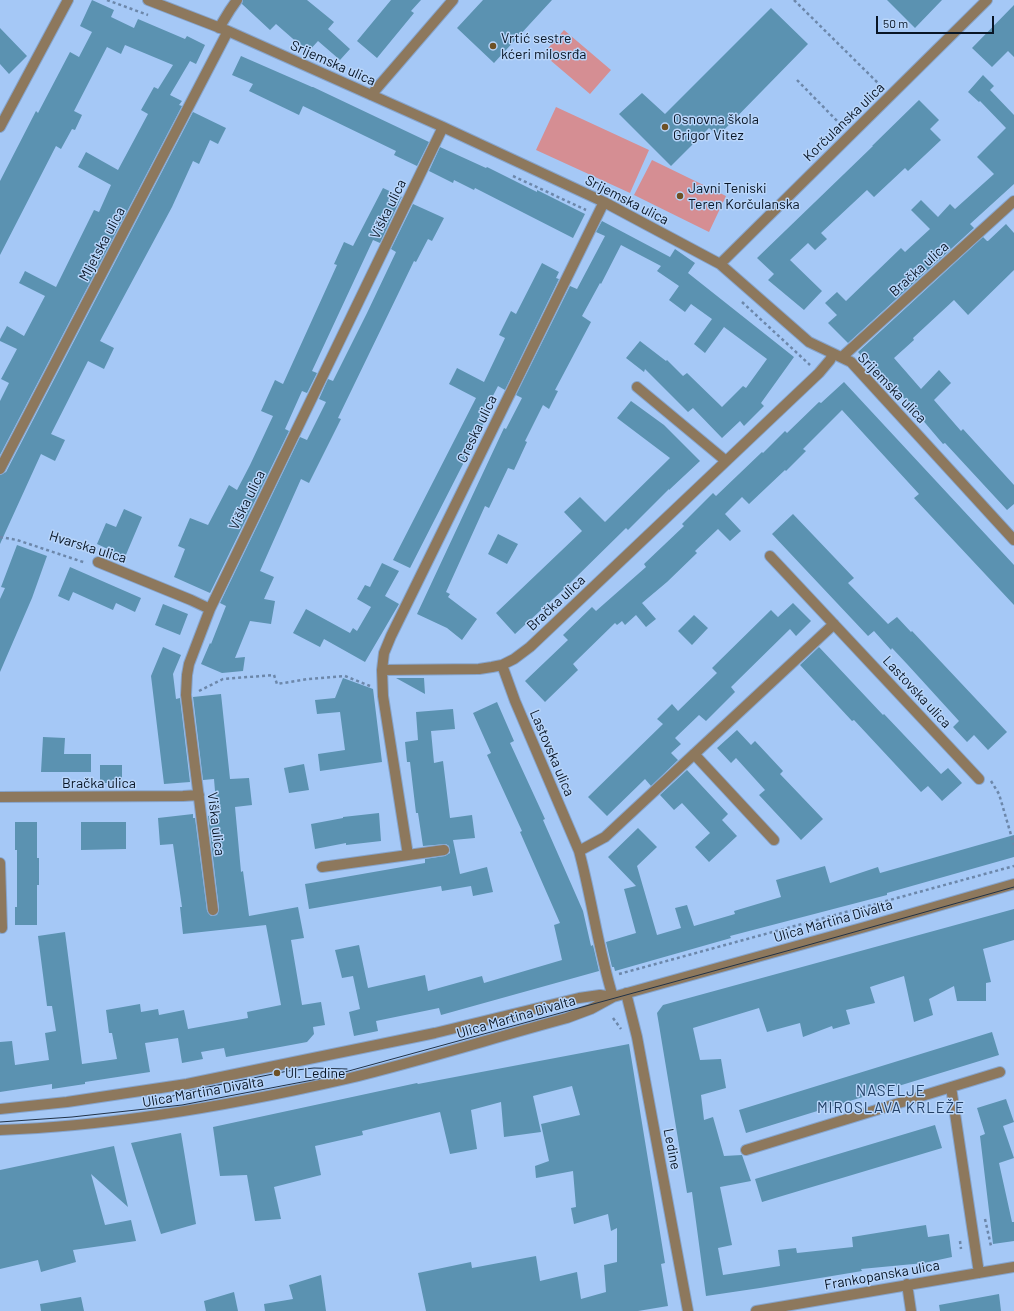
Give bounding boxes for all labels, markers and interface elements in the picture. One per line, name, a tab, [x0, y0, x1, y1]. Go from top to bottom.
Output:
scale bar	[878, 8, 996, 34]
text: 50 m	[883, 16, 908, 30]
place label: Vrtić sestre kćeri milosrđa	[501, 30, 586, 62]
street label: Srijemska ulica	[288, 37, 378, 89]
marker: Vrtić sestre kćeri milosrđa	[488, 41, 498, 51]
street label: Korčulanska ulica	[800, 79, 888, 165]
place label: Osnovna škola Grigor Vitez	[673, 111, 759, 144]
marker: Osnovna škola Grigor Vitez	[660, 122, 670, 132]
street label: Srijemska ulica	[582, 172, 672, 228]
street label: Viška ulica	[366, 176, 410, 242]
place label: Javni Teniski Teren Korčulanska	[688, 180, 800, 212]
marker: Javni Teniski Teren Korčulanska	[675, 191, 685, 201]
street label: Mljetska ulica	[75, 204, 129, 284]
street label: Bračka ulica	[886, 238, 952, 300]
street label: Srijemska ulica	[854, 349, 930, 427]
street label: Creska ulica	[453, 392, 501, 466]
street label: Viška ulica	[225, 467, 269, 533]
street label: Hvarska ulica	[47, 527, 129, 567]
street label: Bračka ulica	[523, 572, 589, 634]
street label: Lastovska ulica	[879, 652, 955, 732]
street label: Lastovska ulica	[526, 707, 578, 799]
street label: Bračka ulica	[62, 775, 136, 791]
street label: Viška ulica	[204, 791, 228, 857]
street label: Ulica Martina Divalta	[772, 896, 894, 946]
street label: Ulica Martina Divalta	[455, 992, 577, 1042]
place label: Ul. Ledine	[285, 1065, 346, 1081]
marker: Ul. Ledine	[272, 1068, 282, 1078]
street label: Ulica Martina Divalta	[141, 1073, 265, 1111]
district label: NASELJE MIROSLAVA KRLEŽE	[817, 1082, 965, 1117]
street label: Ledine	[660, 1127, 684, 1171]
street label: Frankopanska ulica	[823, 1257, 941, 1293]

